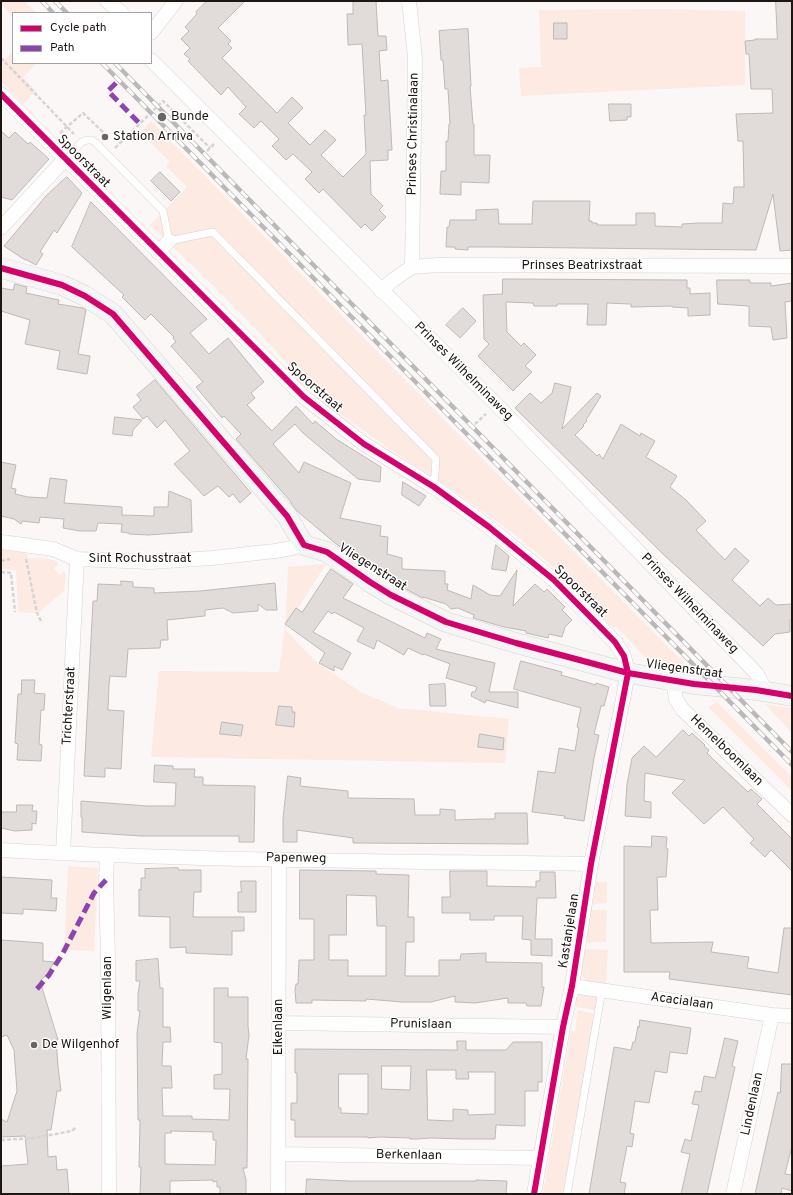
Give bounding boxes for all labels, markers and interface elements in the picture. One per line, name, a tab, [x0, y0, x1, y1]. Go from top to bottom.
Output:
legend	[12, 12, 152, 64]
text: Cycle path	[50, 20, 107, 36]
text: Path	[50, 40, 75, 56]
street label: Prinses Christinalaan	[405, 72, 423, 196]
place label: Bunde	[171, 109, 209, 125]
marker: Bunde	[156, 111, 168, 123]
place label: Station Arriva	[113, 129, 193, 145]
street label: Spoorstraat	[53, 132, 113, 192]
marker: Station Arriva	[100, 132, 110, 142]
street label: Prinses Beatrixstraat	[522, 258, 642, 274]
street label: Prinses Wilhelminaweg	[410, 319, 516, 425]
street label: Spoorstraat	[283, 360, 345, 416]
street label: Vliegenstraat	[335, 541, 409, 595]
street label: Sint Rochusstraat	[89, 551, 191, 567]
street label: Prinses Wilhelminaweg	[637, 551, 741, 657]
street label: Spoorstraat	[550, 563, 610, 621]
street label: Vliegenstraat	[644, 657, 724, 683]
street label: Trichterstraat	[60, 666, 80, 746]
street label: Hemelboomlaan	[686, 712, 766, 790]
street label: Papenweg	[266, 851, 326, 867]
street label: Kastanjelaan	[556, 892, 584, 970]
street label: Wilgenlaan	[100, 956, 116, 1020]
street label: Acacialaan	[650, 990, 714, 1014]
street label: Eikenlaan	[271, 999, 287, 1055]
street label: Prunislaan	[390, 1017, 452, 1033]
place label: De Wilgenhof	[42, 1037, 119, 1053]
marker: De Wilgenhof	[29, 1040, 39, 1050]
street label: Lindenlaan	[739, 1071, 767, 1137]
street label: Berkenlaan	[376, 1148, 442, 1164]

